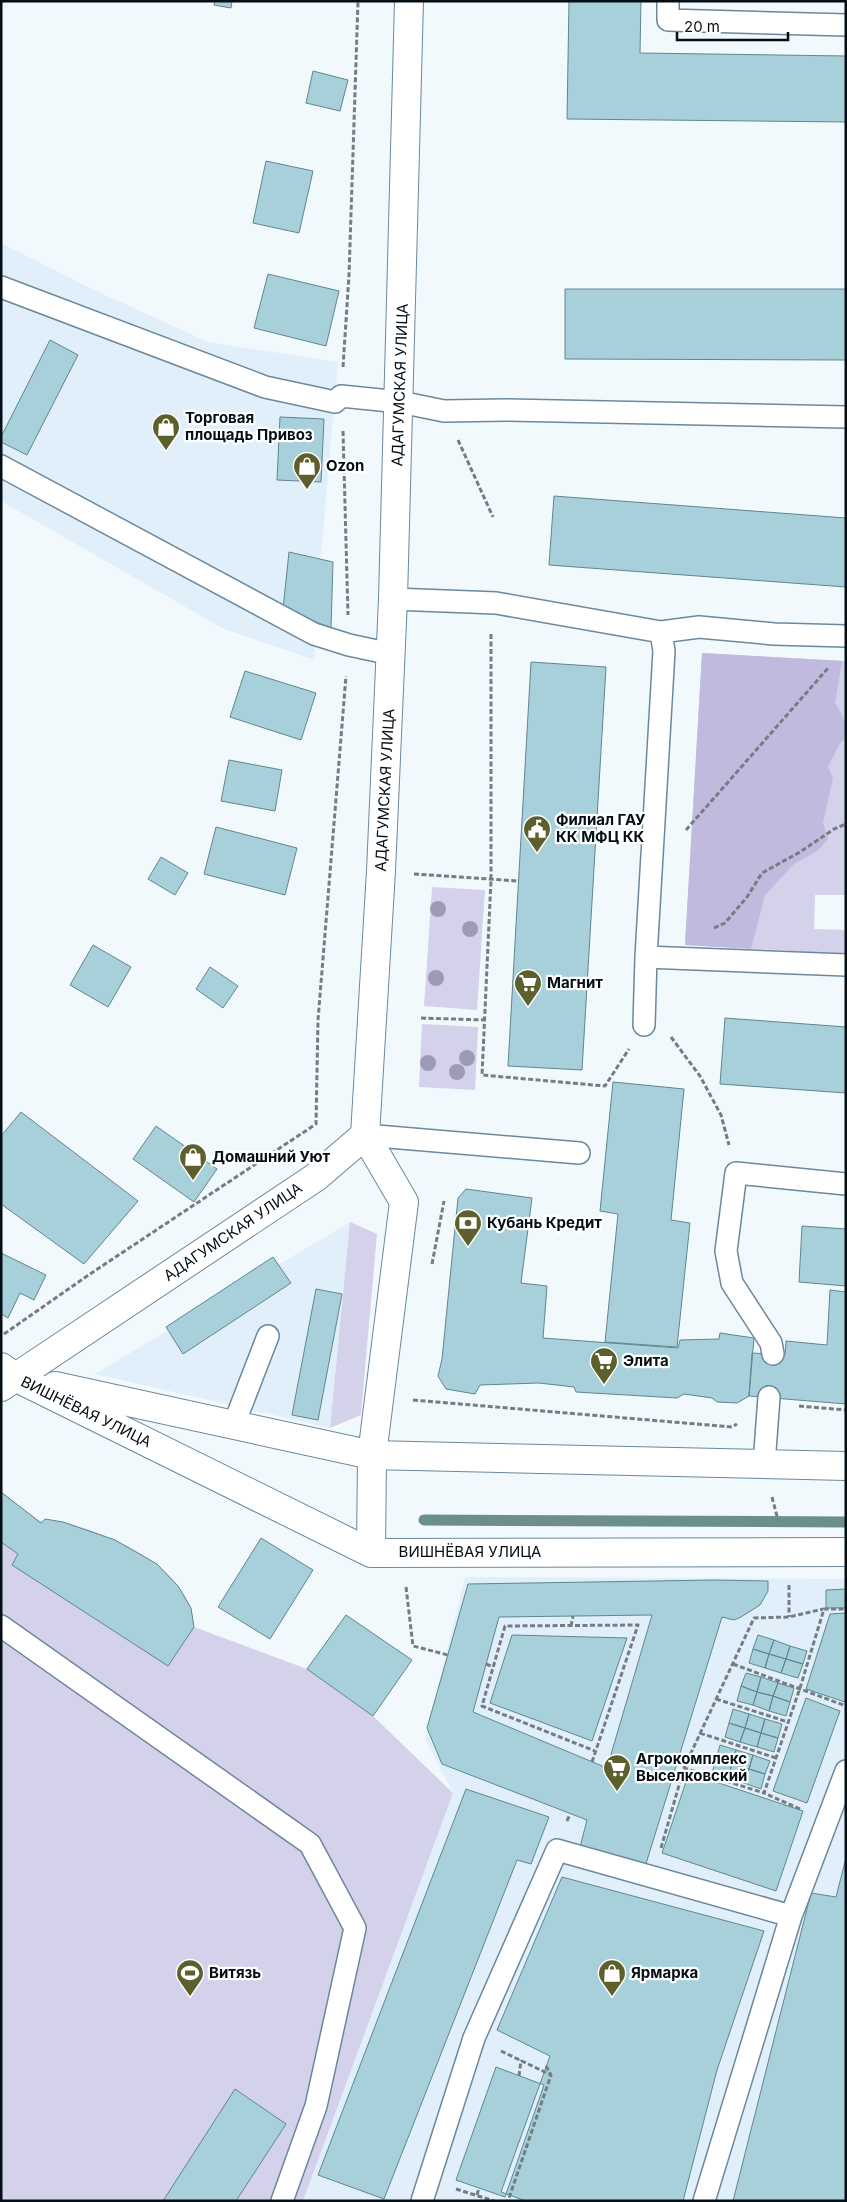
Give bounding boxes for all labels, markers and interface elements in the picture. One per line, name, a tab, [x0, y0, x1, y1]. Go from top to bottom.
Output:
scale bar	[677, 10, 788, 42]
text: 20 m	[684, 17, 720, 36]
street label: АДАГУМСКАЯ УЛИЦА	[387, 303, 412, 467]
place label: Торговая площадь Привоз	[185, 408, 313, 444]
shop icon: Торговая площадь Привоз	[151, 412, 181, 451]
shop icon: Ozon	[292, 451, 322, 490]
place label: Ozon	[326, 456, 364, 475]
street label: АДАГУМСКАЯ УЛИЦА	[371, 708, 398, 872]
place label: Филиал ГАУ КК МФЦ КК	[556, 810, 646, 846]
public building icon: Филиал ГАУ КК МФЦ КК	[522, 814, 552, 853]
supermarket icon: Магнит	[513, 968, 543, 1007]
place label: Магнит	[547, 973, 603, 992]
shop icon: Домашний Уют	[178, 1142, 208, 1181]
place label: Домашний Уют	[212, 1147, 330, 1166]
street label: АДАГУМСКАЯ УЛИЦА	[160, 1178, 306, 1285]
bank icon: Кубань Кредит	[453, 1208, 483, 1247]
place label: Кубань Кредит	[487, 1213, 602, 1232]
supermarket icon: Элита	[589, 1346, 619, 1385]
place label: Элита	[623, 1351, 669, 1370]
street label: ВИШНЁВАЯ УЛИЦА	[18, 1372, 155, 1451]
street label: ВИШНЁВАЯ УЛИЦА	[399, 1542, 541, 1561]
place label: Агрокомплекс Выселковский	[636, 1749, 747, 1785]
supermarket icon: Агрокомплекс Выселковский	[602, 1753, 632, 1792]
sports icon: Витязь	[175, 1958, 205, 1997]
shop icon: Ярмарка	[597, 1958, 627, 1997]
place label: Витязь	[209, 1963, 261, 1982]
place label: Ярмарка	[631, 1963, 698, 1982]

